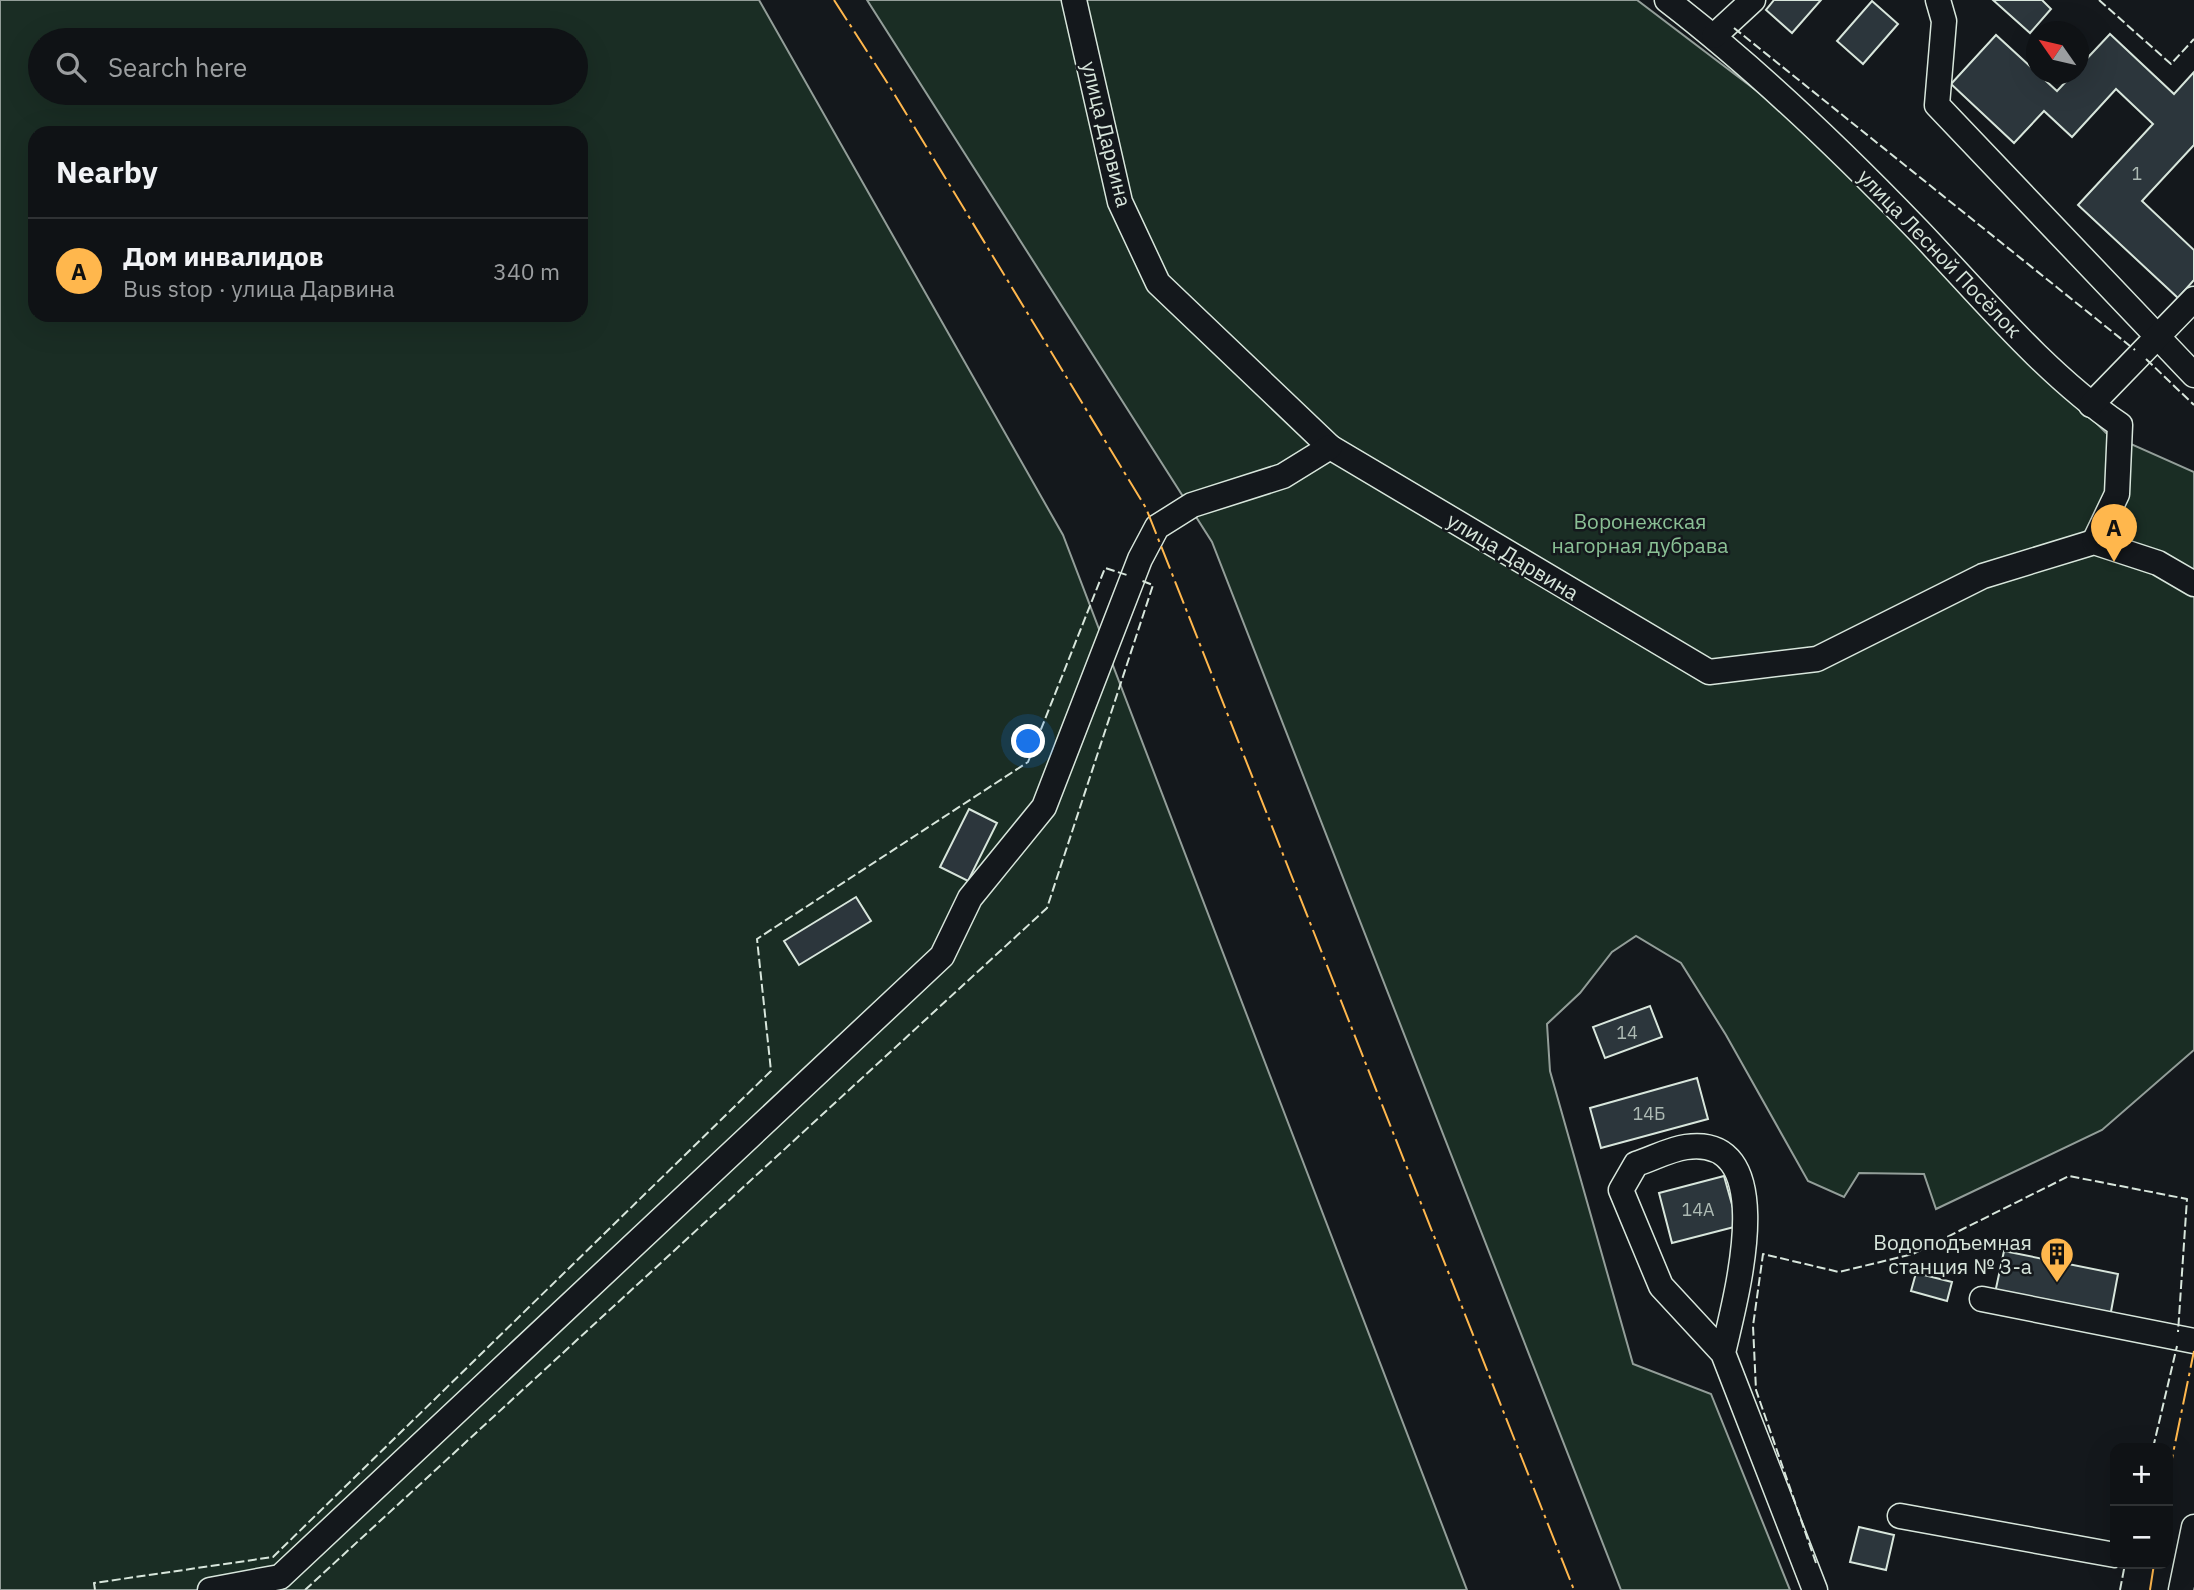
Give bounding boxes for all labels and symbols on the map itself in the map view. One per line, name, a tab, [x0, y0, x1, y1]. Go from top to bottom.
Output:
north arrow	[2026, 21, 2089, 84]
street label: улица Дарвина	[1075, 58, 1139, 210]
house number: 1	[2132, 162, 2142, 185]
street label: улица Лесной Посёлок	[1852, 163, 2028, 343]
pin: A	[2091, 504, 2137, 562]
street label: улица Дарвина	[1442, 506, 1584, 606]
park label: Воронежская нагорная дубрава	[1552, 507, 1728, 559]
your location	[1011, 724, 1045, 758]
house number: 14	[1616, 1021, 1638, 1044]
house number: 14Б	[1632, 1102, 1666, 1125]
house number: 14А	[1681, 1198, 1715, 1221]
place label: Водоподъемная станция № 3-а	[1873, 1228, 2032, 1280]
building icon: Водоподъемная станция № 3-а	[2038, 1235, 2076, 1284]

